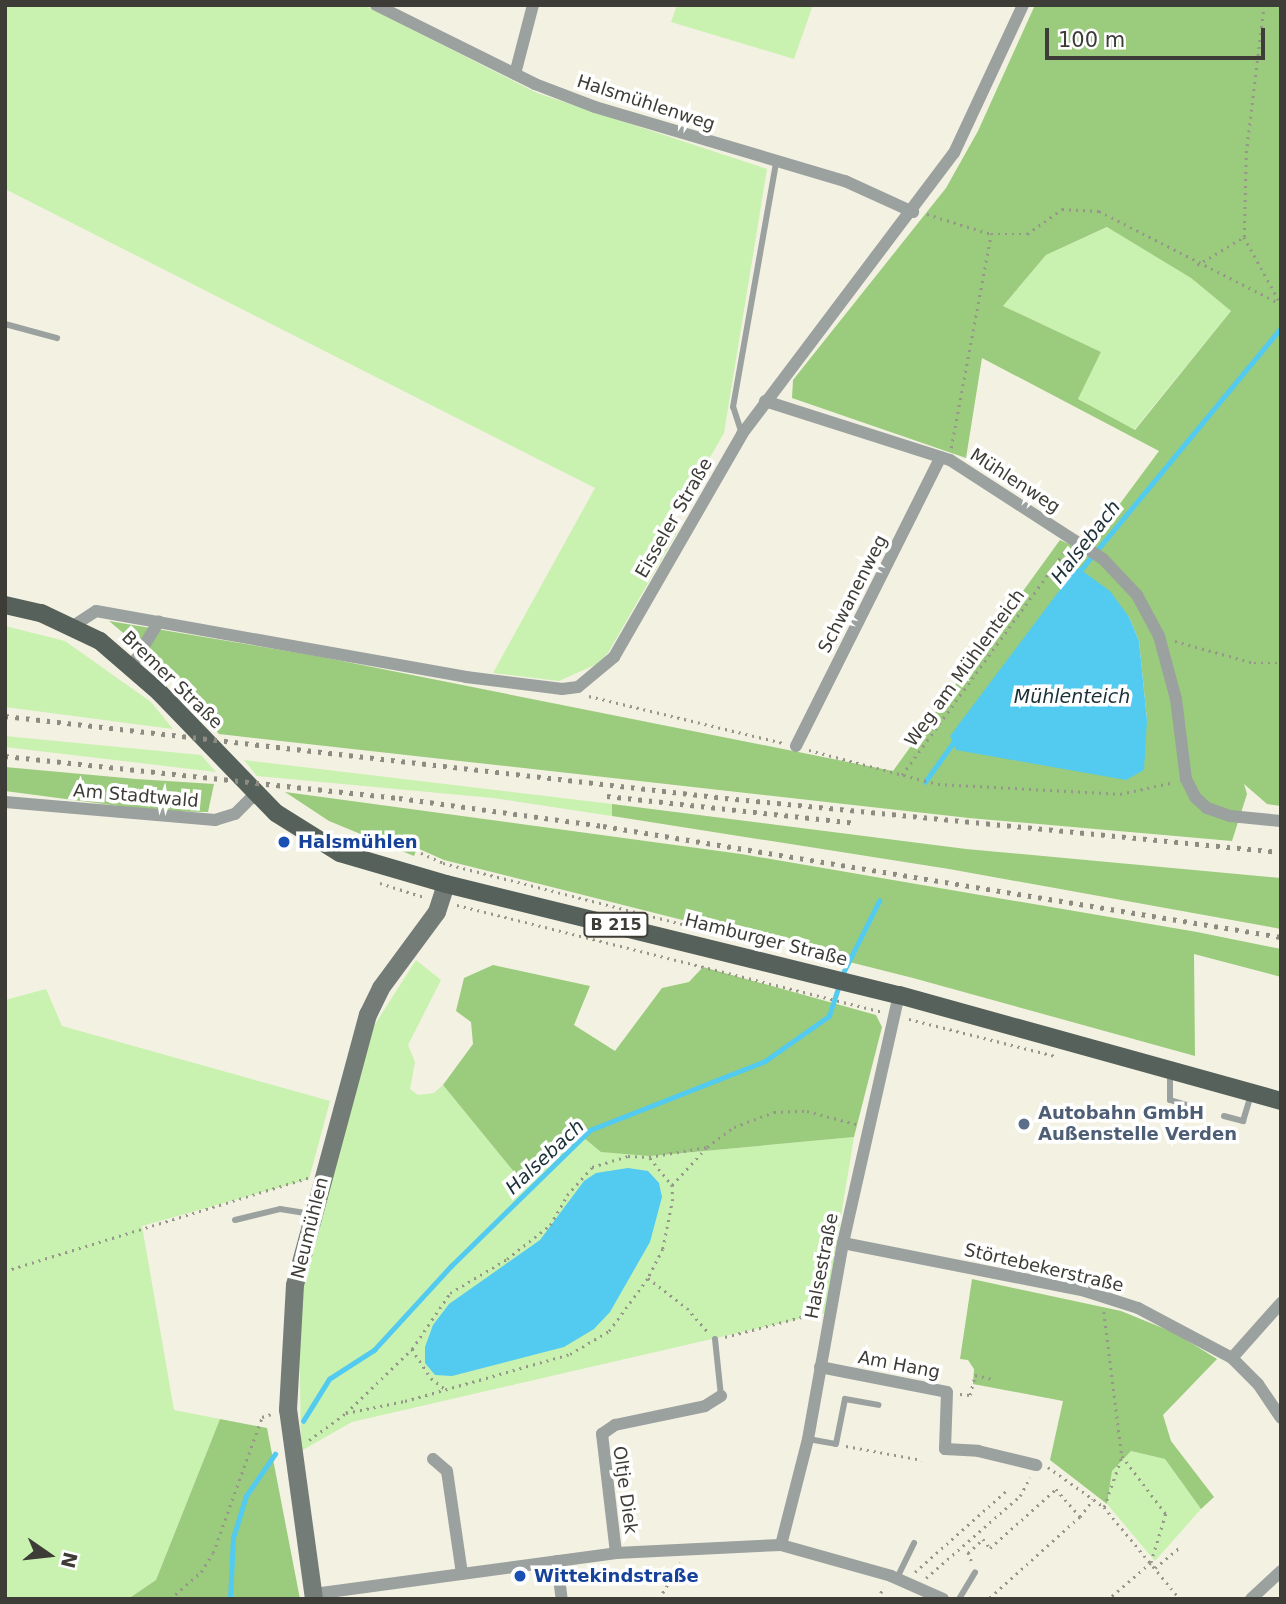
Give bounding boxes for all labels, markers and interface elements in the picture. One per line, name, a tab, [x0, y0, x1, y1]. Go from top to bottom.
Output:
scale bar	[1048, 14, 1268, 58]
text: 100 m	[1058, 28, 1125, 52]
street label: Halsmühlenweg	[574, 70, 718, 136]
street label: Mühlenweg	[966, 444, 1064, 518]
street label: Eisseler Straße	[631, 454, 717, 582]
water label: Halsebach	[1047, 496, 1125, 588]
street label: Schwanenweg	[814, 531, 892, 657]
street label: Weg am Mühlenteich	[901, 585, 1029, 751]
street label: Bremer Straße	[117, 627, 227, 733]
water label: Mühlenteich	[1014, 686, 1130, 708]
street label: Am Stadtwald	[72, 780, 200, 812]
place label: Halsmühlen	[298, 831, 418, 853]
marker: Halsmühlen	[276, 834, 292, 850]
street label: Hamburger Straße	[682, 909, 850, 971]
road number: B 215	[583, 912, 649, 937]
place label: Autobahn GmbH Außenstelle Verden	[1038, 1103, 1237, 1146]
water label: Halsebach	[501, 1115, 589, 1199]
marker: Autobahn GmbH Außenstelle Verden	[1016, 1116, 1032, 1132]
street label: Neumühlen	[287, 1175, 333, 1281]
street label: Halsestraße	[801, 1211, 843, 1321]
street label: Störtebekerstraße	[962, 1239, 1126, 1297]
street label: Am Hang	[856, 1346, 942, 1384]
street label: Oltje Diek	[608, 1445, 642, 1535]
north arrow	[14, 1520, 84, 1590]
text: N	[57, 1550, 82, 1570]
place label: Wittekindstraße	[534, 1565, 699, 1587]
marker: Wittekindstraße	[512, 1568, 528, 1584]

